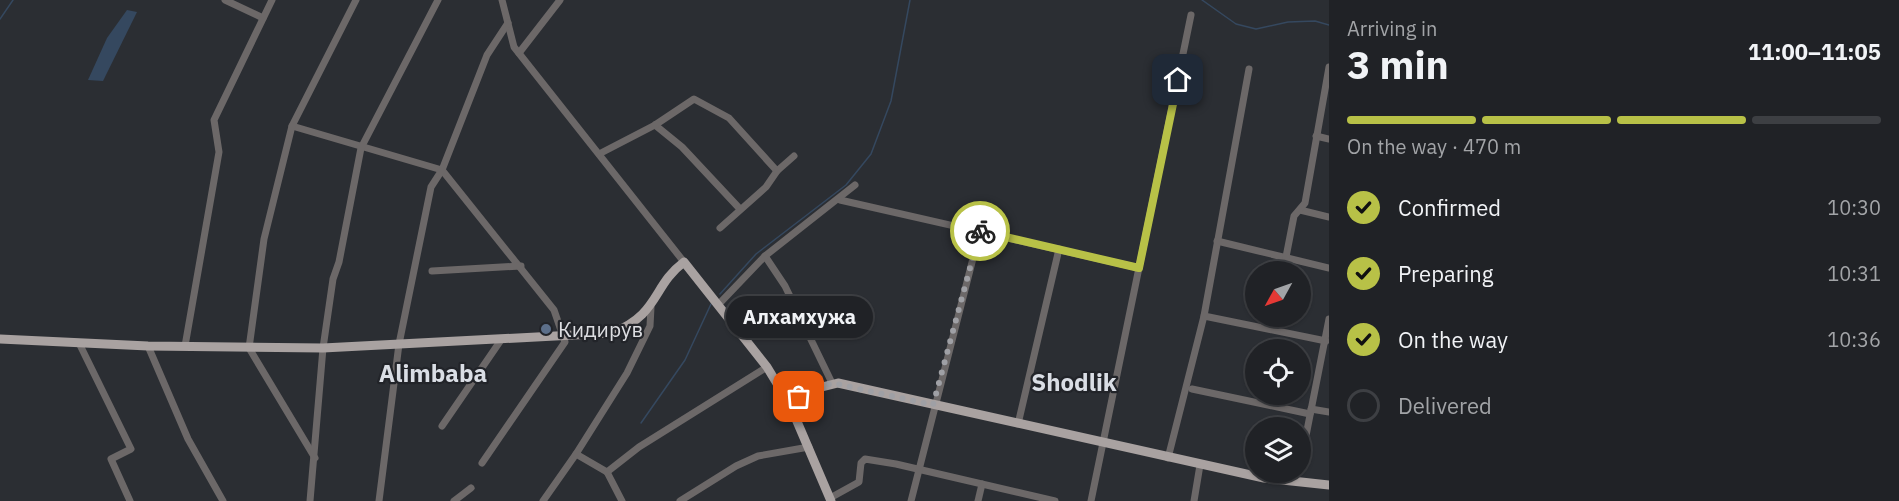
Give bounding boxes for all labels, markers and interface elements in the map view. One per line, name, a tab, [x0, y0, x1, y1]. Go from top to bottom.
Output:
text: Arriving in	[1347, 15, 1437, 42]
text: 11:00–11:05	[1748, 37, 1881, 66]
text: 3 min	[1347, 39, 1449, 90]
pin	[1152, 54, 1203, 105]
icon: home	[1161, 63, 1194, 96]
text: On the way · 470 m	[1347, 133, 1521, 160]
icon: check	[1347, 191, 1380, 224]
text: Confirmed	[1398, 193, 1501, 222]
text: 10:30	[1827, 194, 1881, 221]
courier	[950, 201, 1010, 261]
icon: bike	[964, 215, 997, 248]
icon: check	[1347, 257, 1380, 290]
text: Preparing	[1398, 259, 1493, 288]
text: 10:31	[1827, 260, 1881, 287]
north arrow	[1245, 261, 1311, 327]
map controls	[1245, 261, 1311, 483]
callout: Алхамхужа	[726, 295, 872, 337]
text: Алхамхужа	[743, 303, 856, 330]
place label: Кидирув	[558, 315, 643, 343]
marker: Кидирув	[539, 322, 553, 336]
icon: check	[1347, 323, 1380, 356]
text: On the way	[1398, 325, 1508, 354]
text: 10:36	[1827, 326, 1881, 353]
button: locate	[1245, 339, 1311, 405]
district label: Alimbaba	[379, 357, 487, 389]
district label: Shodlik	[1031, 366, 1117, 398]
pin	[773, 371, 824, 422]
icon: bag	[782, 380, 815, 413]
text: Delivered	[1398, 391, 1492, 420]
button: layers	[1245, 417, 1311, 483]

